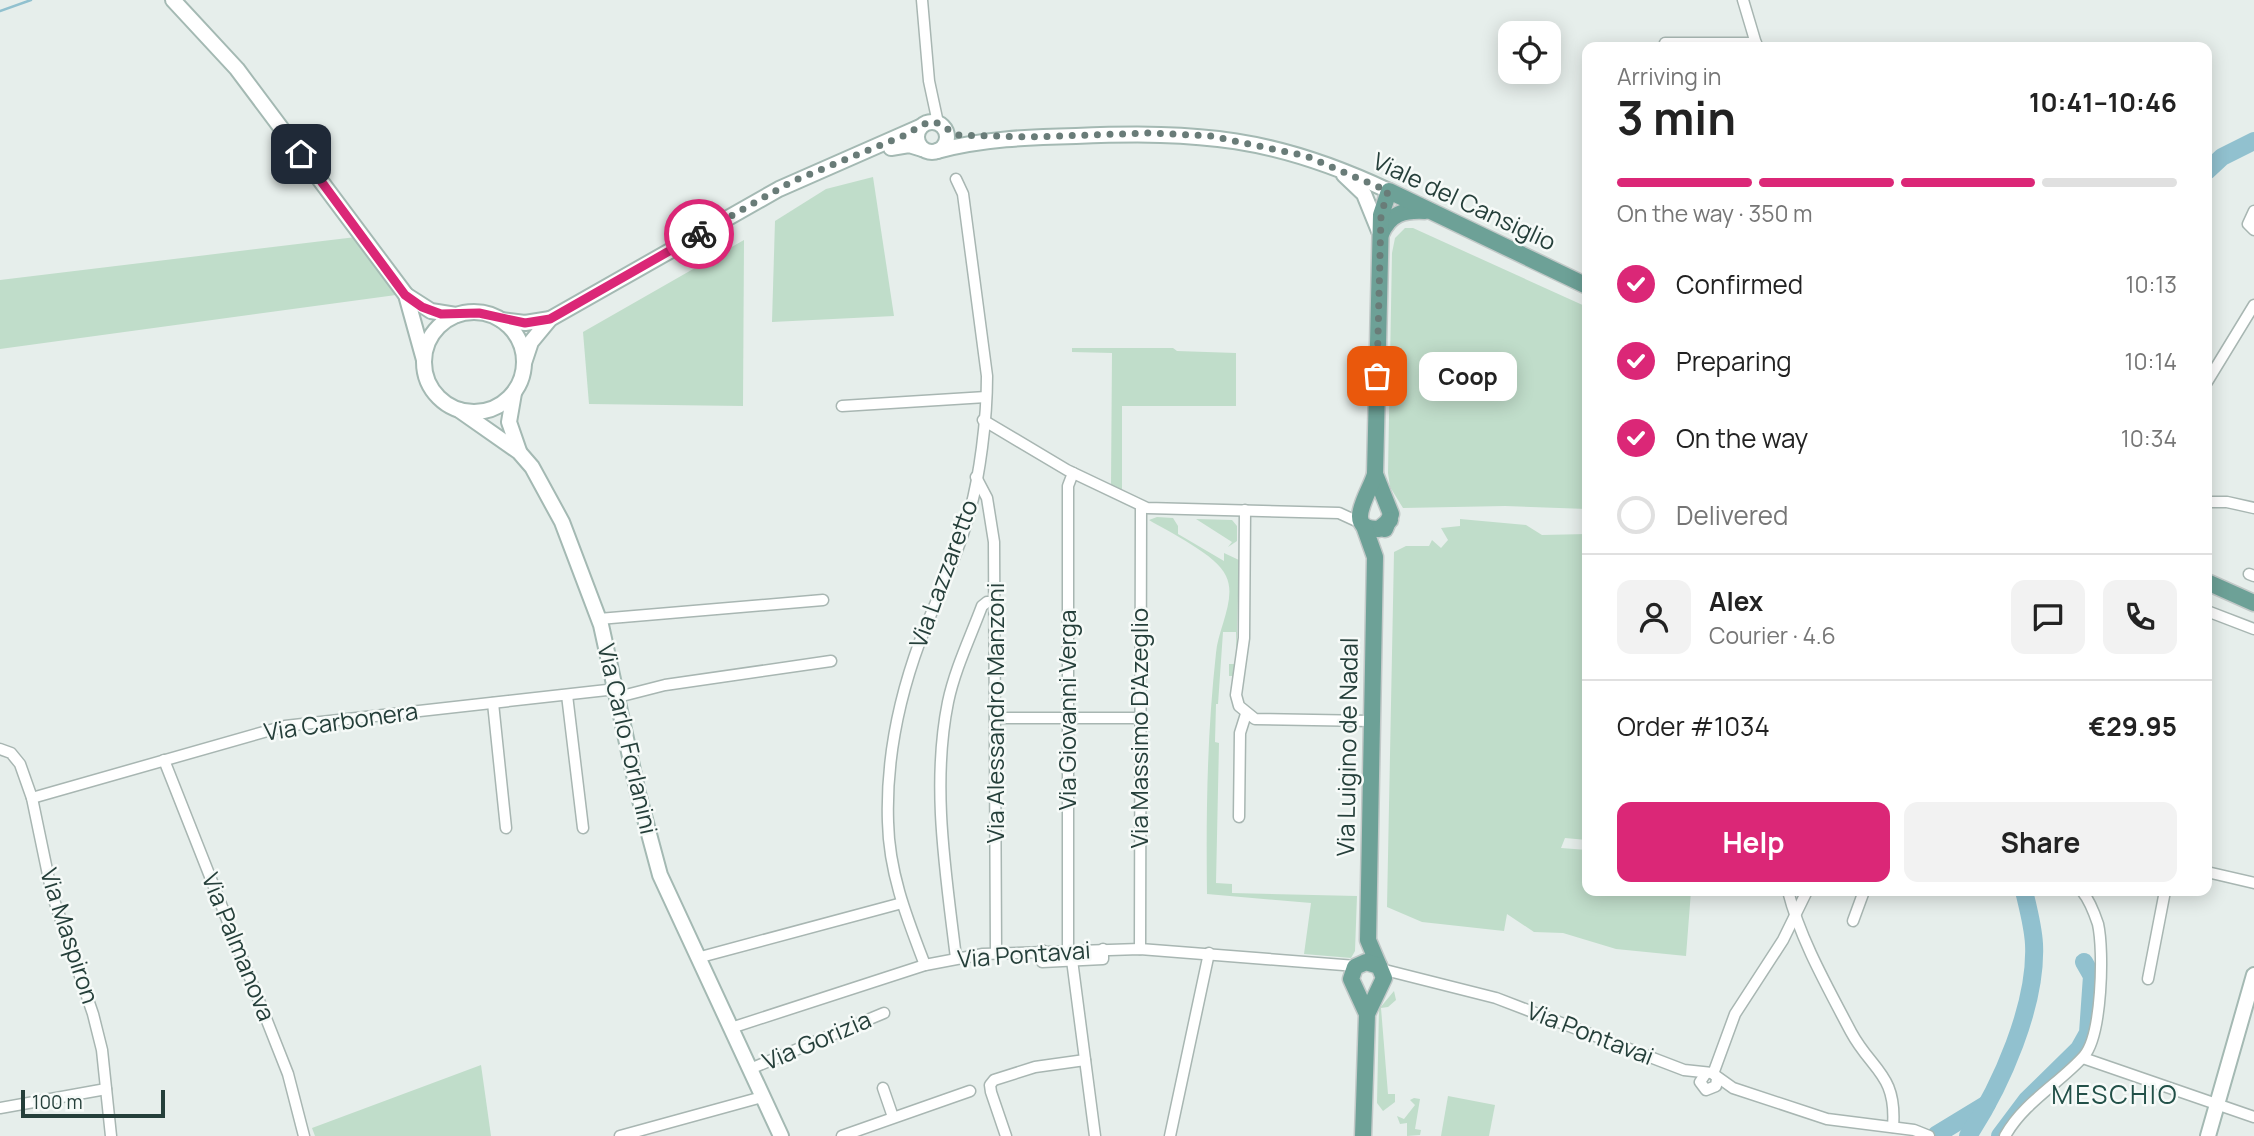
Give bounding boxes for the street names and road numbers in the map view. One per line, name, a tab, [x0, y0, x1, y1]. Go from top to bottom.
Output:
street label: Viale del Cansiglio	[1368, 144, 1562, 258]
street label: Via Lazzaretto	[900, 495, 985, 652]
street label: Via Alessandro Manzoni	[978, 583, 1011, 843]
street label: Via Massimo D'Azeglio	[1122, 608, 1155, 848]
street label: Via Giovanni Verga	[1050, 610, 1083, 810]
street label: Via Luigino de Nadal	[1328, 637, 1365, 857]
street label: Via Carlo Forlanini	[590, 640, 666, 837]
street label: Via Carbonera	[262, 693, 420, 748]
street label: Via Maspiron	[33, 864, 108, 1007]
street label: Via Palmanova	[195, 867, 284, 1025]
street label: Via Pontavai	[956, 932, 1092, 975]
street label: Via Pontavai	[1522, 993, 1659, 1072]
street label: Via Gorizia	[757, 1002, 876, 1077]

